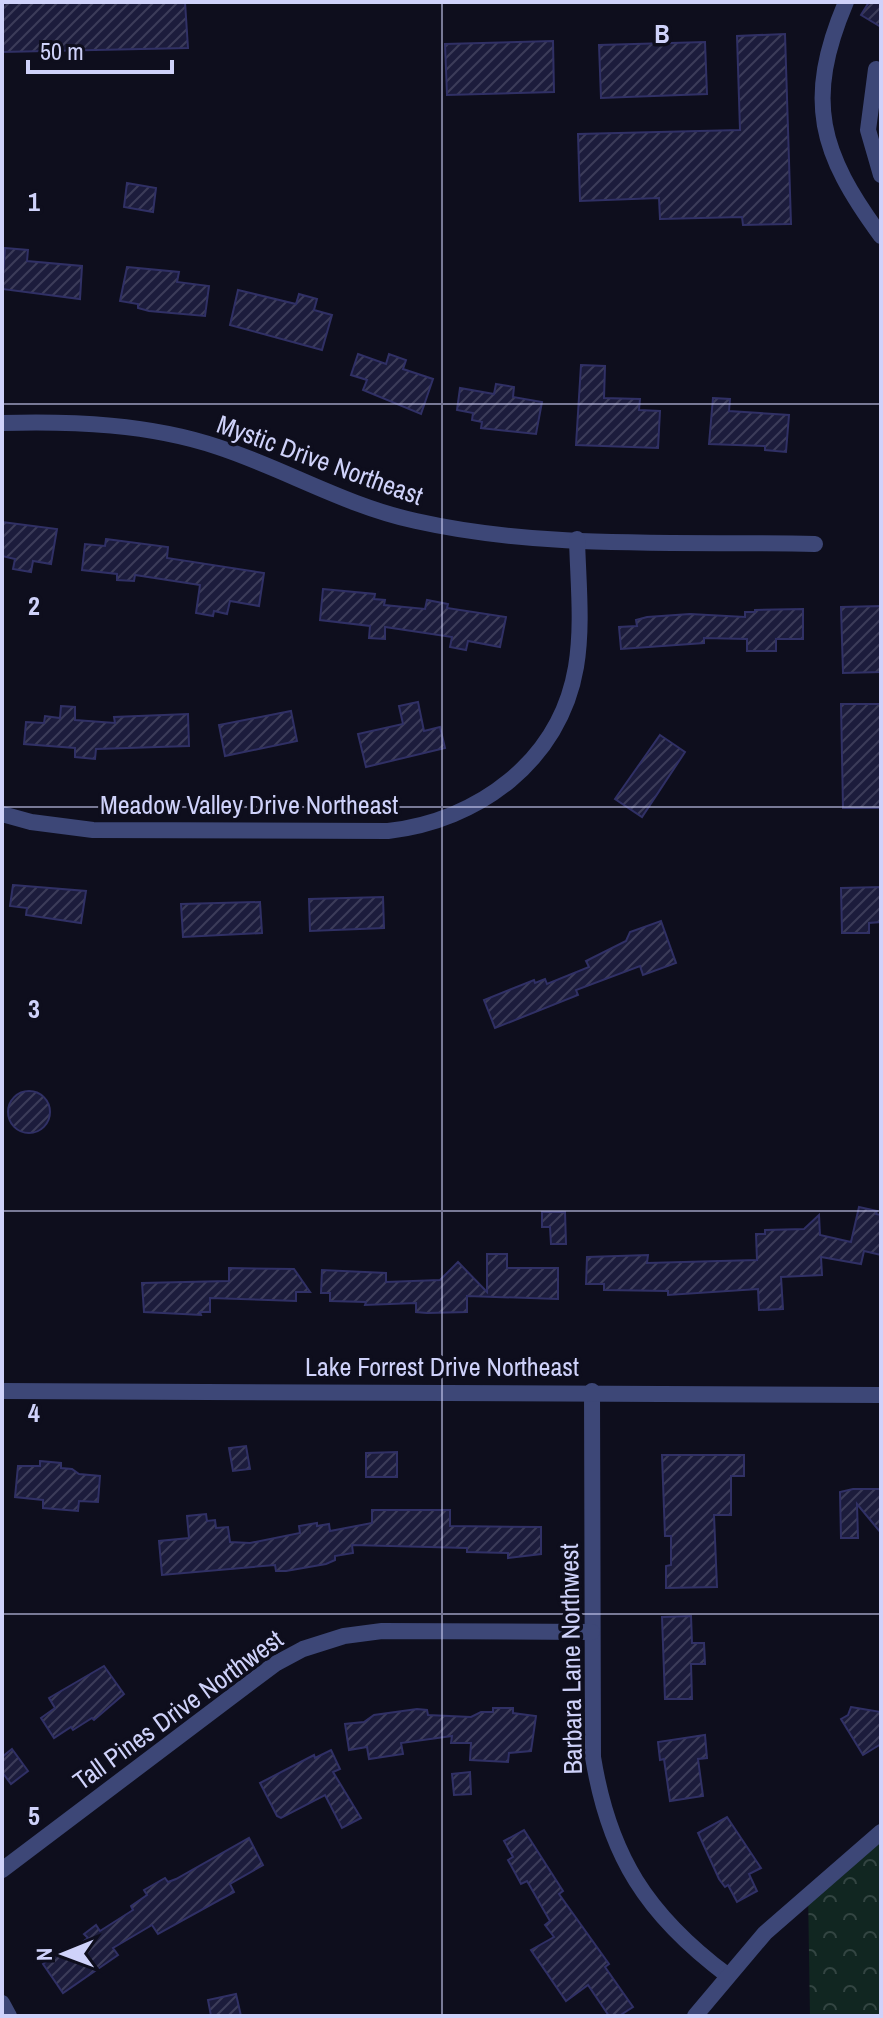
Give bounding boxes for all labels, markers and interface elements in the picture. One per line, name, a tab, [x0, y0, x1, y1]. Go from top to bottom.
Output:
text: B	[654, 16, 670, 51]
scale bar	[28, 24, 172, 74]
text: 50 m	[40, 35, 84, 67]
text: 1	[28, 184, 40, 219]
street label: Mystic Drive Northeast	[212, 406, 428, 513]
text: 2	[28, 588, 40, 623]
street label: Meadow Valley Drive Northeast	[100, 787, 398, 822]
text: 3	[28, 991, 40, 1026]
street label: Lake Forrest Drive Northeast	[305, 1349, 579, 1384]
text: 4	[28, 1395, 40, 1430]
street label: Barbara Lane Northwest	[551, 1543, 590, 1775]
street label: Tall Pines Drive Northwest	[66, 1621, 290, 1798]
text: 5	[28, 1798, 40, 1833]
north arrow	[24, 1914, 104, 1994]
text: N	[29, 1948, 59, 1961]

